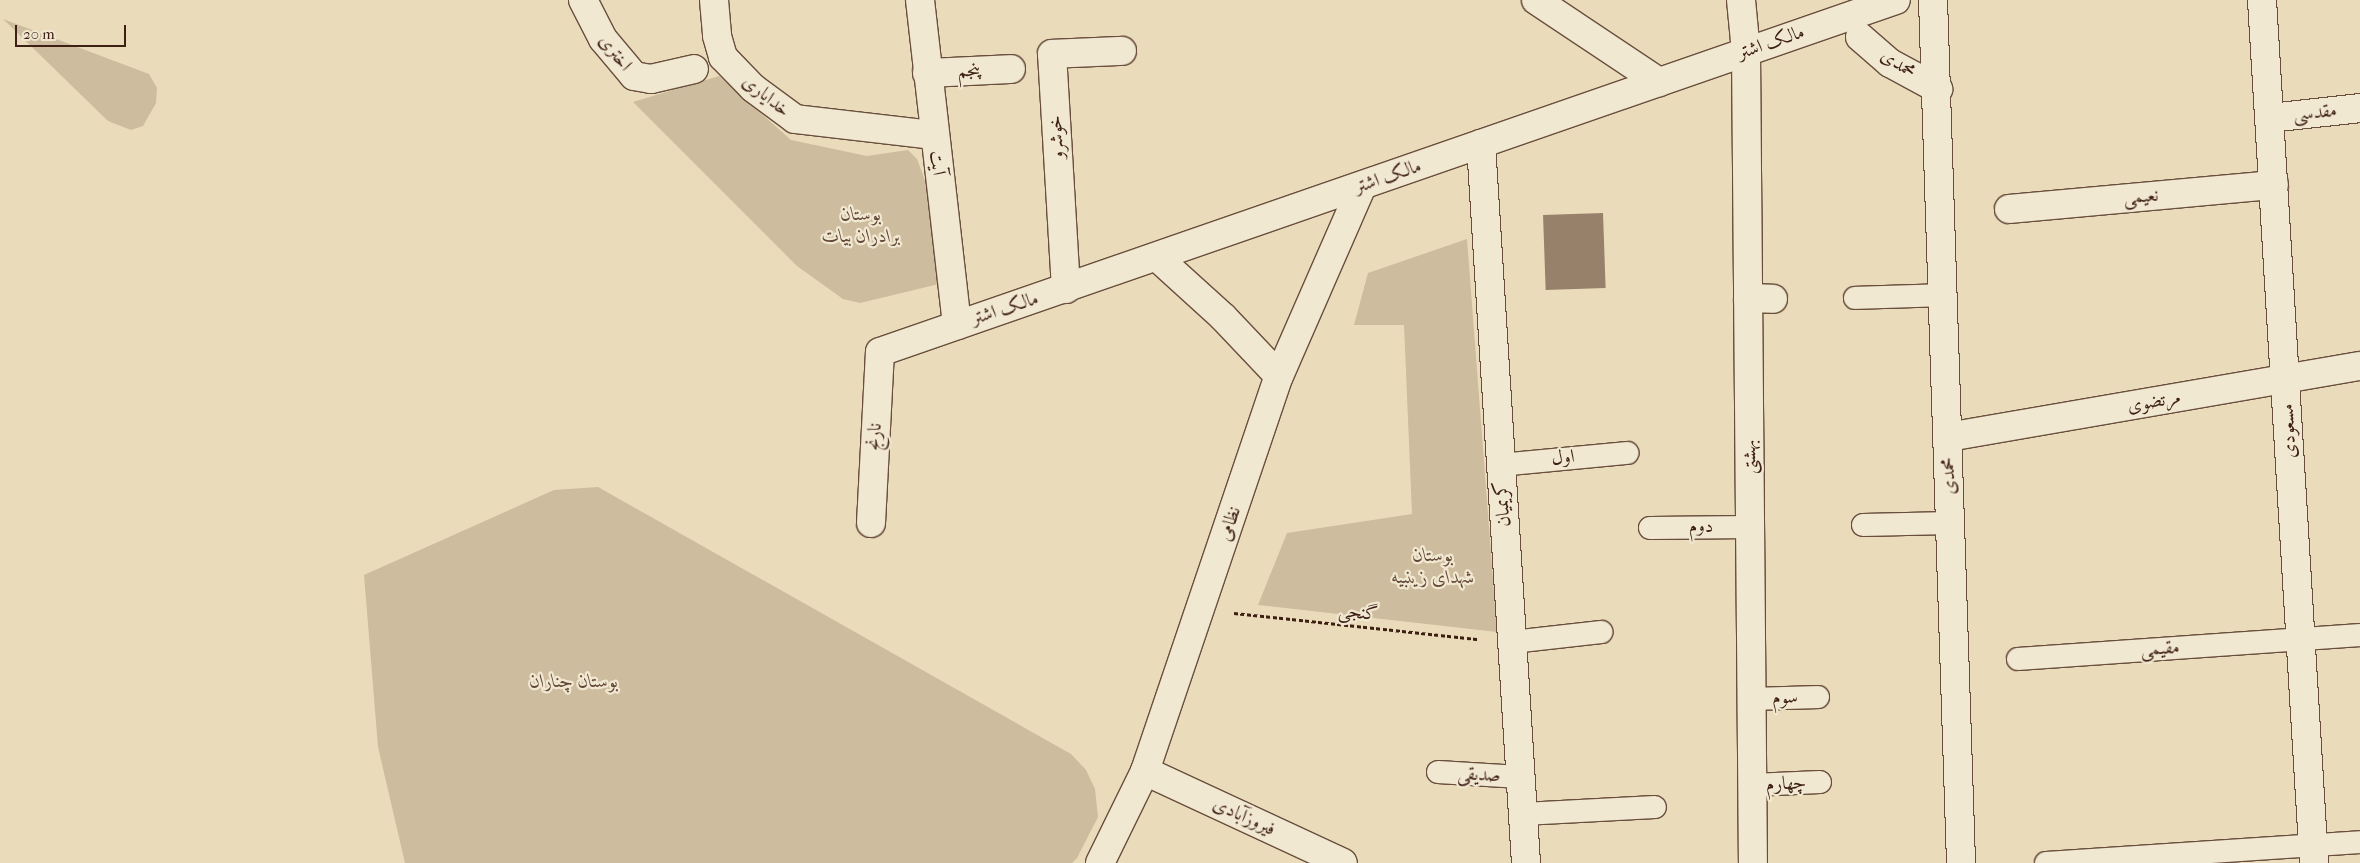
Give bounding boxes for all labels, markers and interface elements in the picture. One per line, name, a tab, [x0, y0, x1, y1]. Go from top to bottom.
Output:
scale bar	[18, 15, 129, 47]
street label: مالک اشتر	[1734, 21, 1808, 65]
text: 20 m	[23, 25, 55, 43]
street label: اختری	[594, 30, 636, 76]
street label: محمدی	[1876, 44, 1920, 84]
street label: پنجم	[957, 59, 981, 83]
street label: خدایاری	[737, 70, 795, 122]
street label: مقدسی	[2292, 99, 2338, 127]
street label: خوشرو	[1044, 115, 1070, 159]
street label: آیت	[924, 150, 950, 176]
street label: مالک اشتر	[1351, 155, 1425, 199]
street label: نعیمی	[2123, 184, 2159, 210]
park label: بوستان برادران بیات	[822, 204, 900, 248]
street label: مالک اشتر	[968, 287, 1042, 331]
street label: مرتضوی	[2125, 386, 2183, 418]
street label: مسعودی	[2276, 403, 2302, 459]
street label: نارنج	[863, 423, 887, 451]
street label: بهشتی	[1738, 439, 1762, 475]
street label: اول	[1550, 445, 1576, 471]
street label: محمدی	[1937, 457, 1961, 495]
street label: کریمیان	[1490, 480, 1516, 528]
street label: نظامی	[1214, 504, 1246, 544]
street label: دوم	[1689, 516, 1713, 538]
park label: بوستان شهدای زینبیه	[1391, 545, 1475, 589]
street label: گنجی	[1337, 600, 1379, 626]
street label: مقیمی	[2140, 636, 2180, 662]
park label: بوستان چناران	[530, 671, 618, 693]
street label: سوم	[1772, 686, 1798, 710]
street label: صدیقی	[1457, 762, 1501, 788]
street label: چهارم	[1765, 772, 1807, 796]
street label: فیروزآبادی	[1209, 793, 1279, 841]

